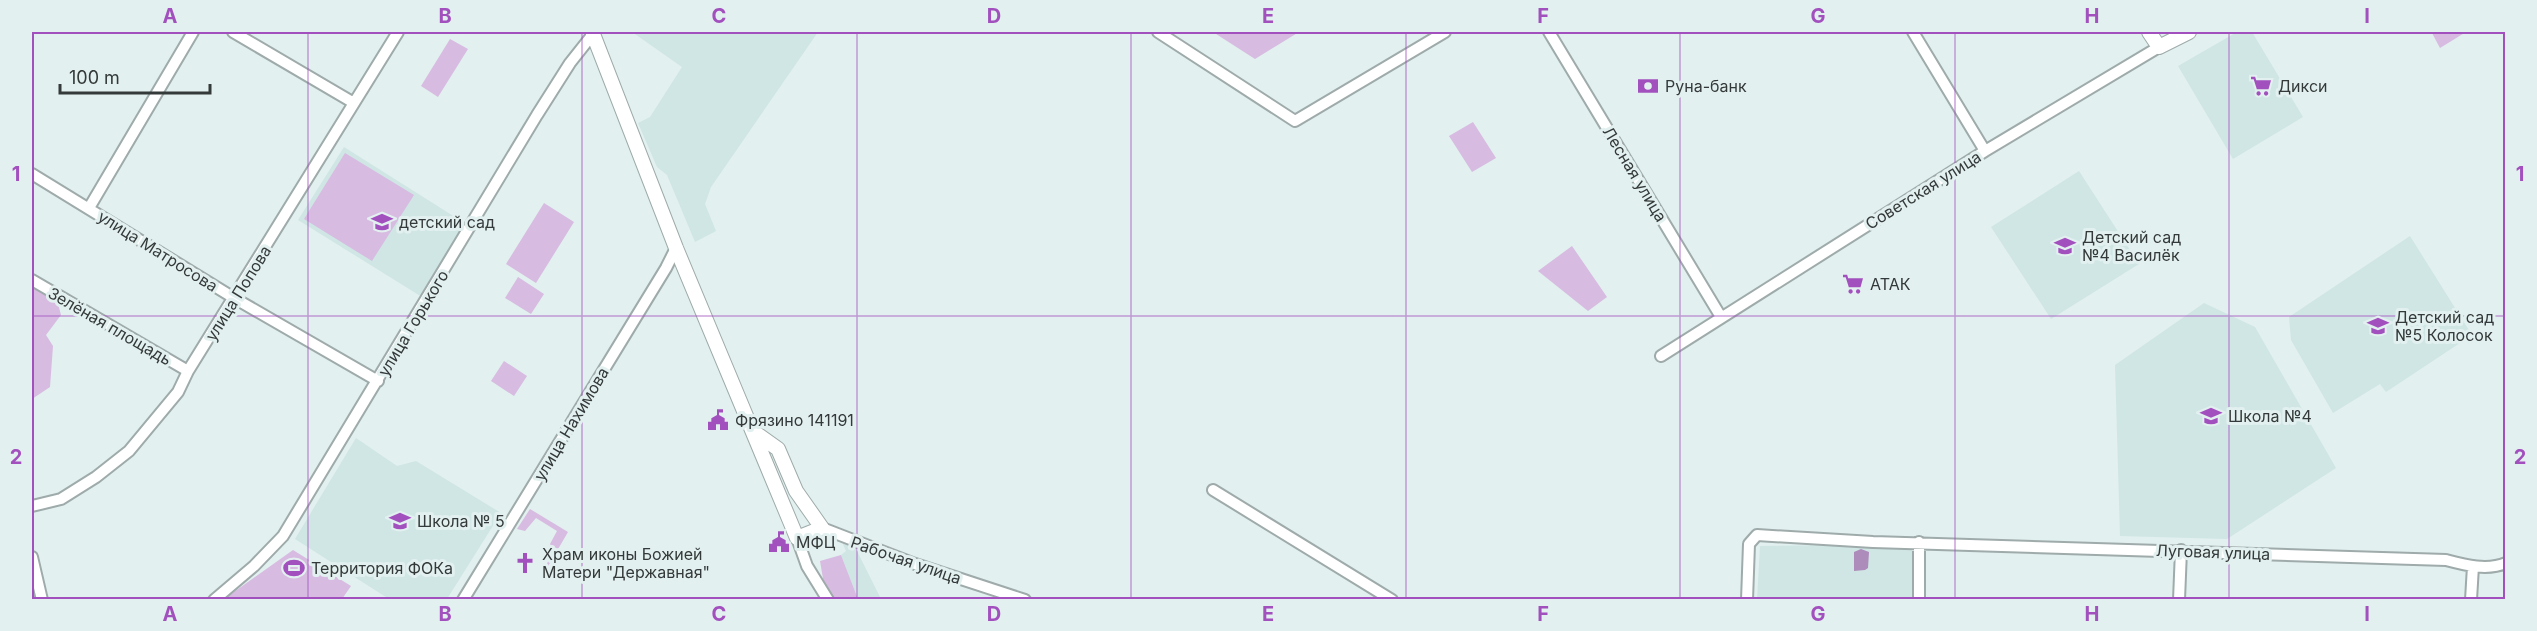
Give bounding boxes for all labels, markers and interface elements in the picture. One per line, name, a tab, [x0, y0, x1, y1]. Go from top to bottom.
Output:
text: A	[163, 4, 178, 28]
text: B	[438, 4, 452, 28]
text: C	[712, 4, 726, 28]
text: D	[987, 4, 1001, 28]
text: E	[1262, 4, 1274, 28]
text: F	[1537, 4, 1549, 28]
text: G	[1810, 4, 1826, 28]
text: H	[2085, 4, 2099, 28]
text: I	[2364, 4, 2370, 28]
scale bar	[60, 57, 210, 95]
text: 100 m	[69, 67, 120, 88]
bank icon: Руна-банк	[1636, 74, 1660, 98]
supermarket icon: Дикси	[2249, 74, 2273, 98]
place label: Руна-банк	[1665, 76, 1747, 96]
place label: Дикси	[2278, 76, 2327, 96]
street label: Лесная улица	[1599, 123, 1671, 225]
street label: Советская улица	[1862, 146, 1984, 234]
text: 1	[12, 162, 20, 186]
text: 1	[2516, 162, 2524, 186]
street label: улица Матросова	[94, 206, 222, 296]
school or university icon: детский сад	[370, 210, 394, 234]
place label: детский сад	[399, 212, 495, 232]
place label: Детский сад №4 Василёк	[2082, 227, 2181, 265]
school or university icon: Детский сад №4 Василёк	[2053, 234, 2077, 258]
street label: улица Попова	[201, 242, 275, 344]
street label: улица Горького	[373, 266, 453, 380]
supermarket icon: АТАК	[1841, 272, 1865, 296]
place label: АТАК	[1870, 274, 1911, 294]
street label: Зелёная площадь	[45, 283, 175, 369]
place label: Детский сад №5 Колосок	[2395, 307, 2494, 345]
school or university icon: Детский сад №5 Колосок	[2366, 314, 2390, 338]
street label: улица Нахимова	[529, 364, 613, 484]
school or university icon: Школа №4	[2199, 404, 2223, 428]
place label: Школа №4	[2228, 406, 2312, 426]
public building icon: Фрязино 141191	[706, 408, 730, 432]
place label: Фрязино 141191	[735, 410, 854, 430]
text: 2	[10, 445, 22, 469]
text: 2	[2514, 445, 2526, 469]
school or university icon: Школа № 5	[388, 509, 412, 533]
place label: Школа № 5	[417, 511, 505, 531]
public building icon: МФЦ	[767, 530, 791, 554]
place label: МФЦ	[796, 532, 836, 552]
street label: Рабочая улица	[848, 532, 964, 588]
street label: Луговая улица	[2156, 540, 2270, 564]
place label: Храм иконы Божией Матери "Державная"	[542, 544, 710, 582]
church icon: Храм иконы Божией Матери "Державная"	[513, 551, 537, 575]
sports icon: Территория ФОКа	[282, 556, 306, 580]
place label: Территория ФОКа	[311, 558, 453, 578]
text: A	[163, 602, 178, 626]
text: B	[438, 602, 452, 626]
text: C	[712, 602, 726, 626]
text: D	[987, 602, 1001, 626]
text: E	[1262, 602, 1274, 626]
text: F	[1537, 602, 1549, 626]
text: G	[1810, 602, 1826, 626]
text: H	[2085, 602, 2099, 626]
text: I	[2364, 602, 2370, 626]

